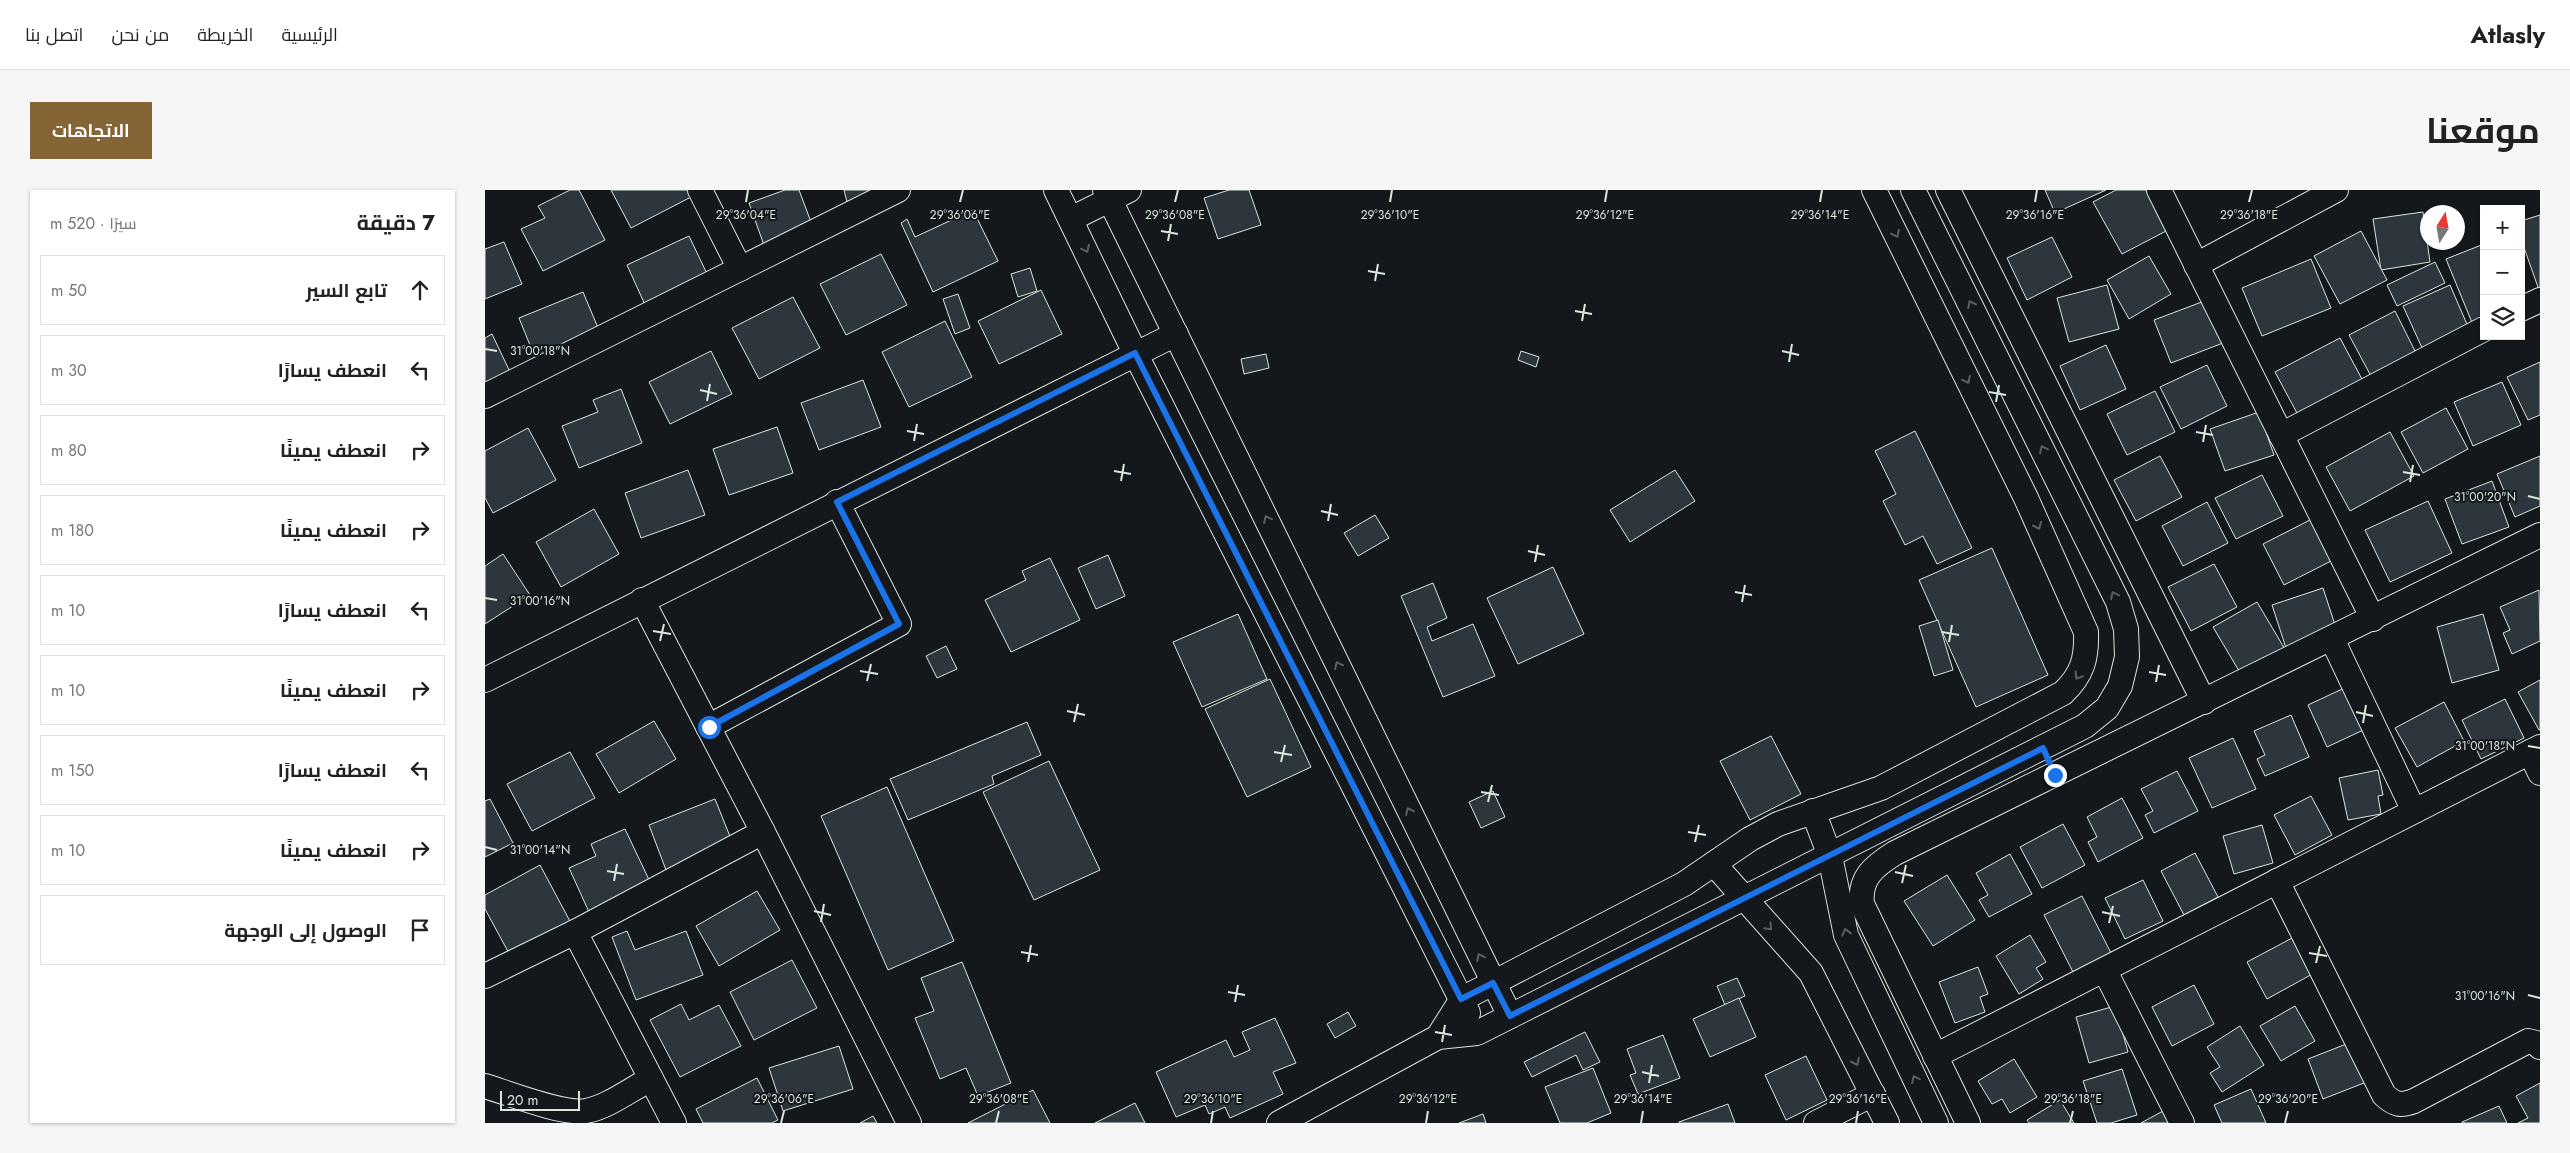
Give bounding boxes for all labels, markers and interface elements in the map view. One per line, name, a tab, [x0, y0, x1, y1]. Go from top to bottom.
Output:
text: Atlasly	[2470, 17, 2545, 52]
text: اتصل بنا	[25, 22, 83, 48]
text: من نحن	[111, 22, 169, 48]
text: الخريطة	[197, 22, 253, 48]
text: الرئيسية	[281, 22, 338, 48]
button: الاتجاهات	[30, 102, 152, 159]
text: موقعنا	[2426, 106, 2540, 156]
north arrow	[2420, 205, 2465, 250]
map controls	[2480, 205, 2525, 340]
button: +	[2480, 205, 2525, 250]
text: 29°36'04"E	[716, 206, 776, 224]
text: 29°36'06"E	[930, 206, 990, 224]
text: 29°36'08"E	[1145, 206, 1205, 224]
text: 29°36'10"E	[1361, 206, 1419, 224]
text: 29°36'12"E	[1576, 206, 1634, 224]
text: 29°36'14"E	[1791, 206, 1849, 224]
text: 29°36'16"E	[2006, 206, 2064, 224]
text: 29°36'18"E	[2220, 206, 2278, 224]
text: 7 دقيقة	[357, 208, 435, 238]
text: سيرًا · 520 m	[50, 212, 136, 235]
one-way arrow	[1890, 229, 1900, 238]
one-way arrow	[1079, 244, 1090, 253]
button: −	[2480, 250, 2525, 295]
icon: ahead	[406, 276, 434, 304]
text: تابع السير	[306, 277, 387, 304]
text: 50 m	[51, 279, 87, 302]
button: layers	[2480, 295, 2525, 340]
one-way arrow	[1967, 300, 1977, 309]
text: 31°00'18"N	[510, 342, 570, 360]
icon: left	[406, 356, 434, 384]
text: انعطف يسارًا	[278, 357, 387, 384]
text: 30 m	[51, 359, 87, 382]
one-way arrow	[1961, 374, 1971, 383]
icon: right	[406, 436, 434, 464]
text: انعطف يمينًا	[280, 437, 387, 464]
text: 80 m	[51, 439, 87, 462]
one-way arrow	[2039, 446, 2049, 455]
text: 31°00'20"N	[2454, 488, 2516, 506]
one-way arrow	[1262, 515, 1273, 524]
icon: right	[406, 516, 434, 544]
text: انعطف يمينًا	[280, 517, 387, 544]
text: 180 m	[51, 519, 94, 542]
one-way arrow	[2032, 521, 2043, 530]
one-way arrow	[2110, 591, 2121, 600]
text: 31°00'16"N	[510, 592, 570, 610]
icon: left	[406, 596, 434, 624]
text: انعطف يسارًا	[278, 597, 387, 624]
text: 10 m	[51, 599, 85, 622]
one-way arrow	[1334, 661, 1344, 670]
one-way arrow	[2074, 671, 2084, 680]
icon: right	[406, 676, 434, 704]
text: انعطف يمينًا	[280, 677, 387, 704]
text: 10 m	[51, 679, 85, 702]
route start	[698, 716, 721, 739]
text: 31°00'18"N	[2455, 737, 2515, 755]
icon: left	[406, 756, 434, 784]
text: انعطف يسارًا	[278, 757, 387, 784]
text: 150 m	[51, 759, 94, 782]
route end	[2044, 764, 2067, 787]
one-way arrow	[1405, 807, 1415, 816]
icon: right	[406, 836, 434, 864]
text: انعطف يمينًا	[280, 837, 387, 864]
text: 10 m	[51, 839, 85, 862]
text: 31°00'14"N	[510, 841, 570, 859]
icon: arrive	[406, 916, 434, 944]
text: الوصول إلى الوجهة	[224, 917, 387, 944]
one-way arrow	[1763, 921, 1772, 930]
one-way arrow	[1841, 928, 1852, 937]
one-way arrow	[1476, 953, 1487, 962]
text: 31°00'16"N	[2455, 987, 2515, 1005]
one-way arrow	[1850, 1057, 1860, 1066]
one-way arrow	[1911, 1075, 1921, 1084]
scale bar	[500, 1088, 580, 1111]
text: 20 m	[507, 1090, 539, 1110]
text: 29°36'06"E	[754, 1090, 814, 1108]
text: 29°36'08"E	[969, 1090, 1029, 1108]
text: 29°36'10"E	[1184, 1090, 1242, 1108]
text: 29°36'12"E	[1399, 1090, 1457, 1108]
text: 29°36'14"E	[1614, 1090, 1672, 1108]
text: 29°36'16"E	[1829, 1090, 1887, 1108]
text: 29°36'18"E	[2044, 1090, 2102, 1108]
text: 29°36'20"E	[2258, 1090, 2318, 1108]

